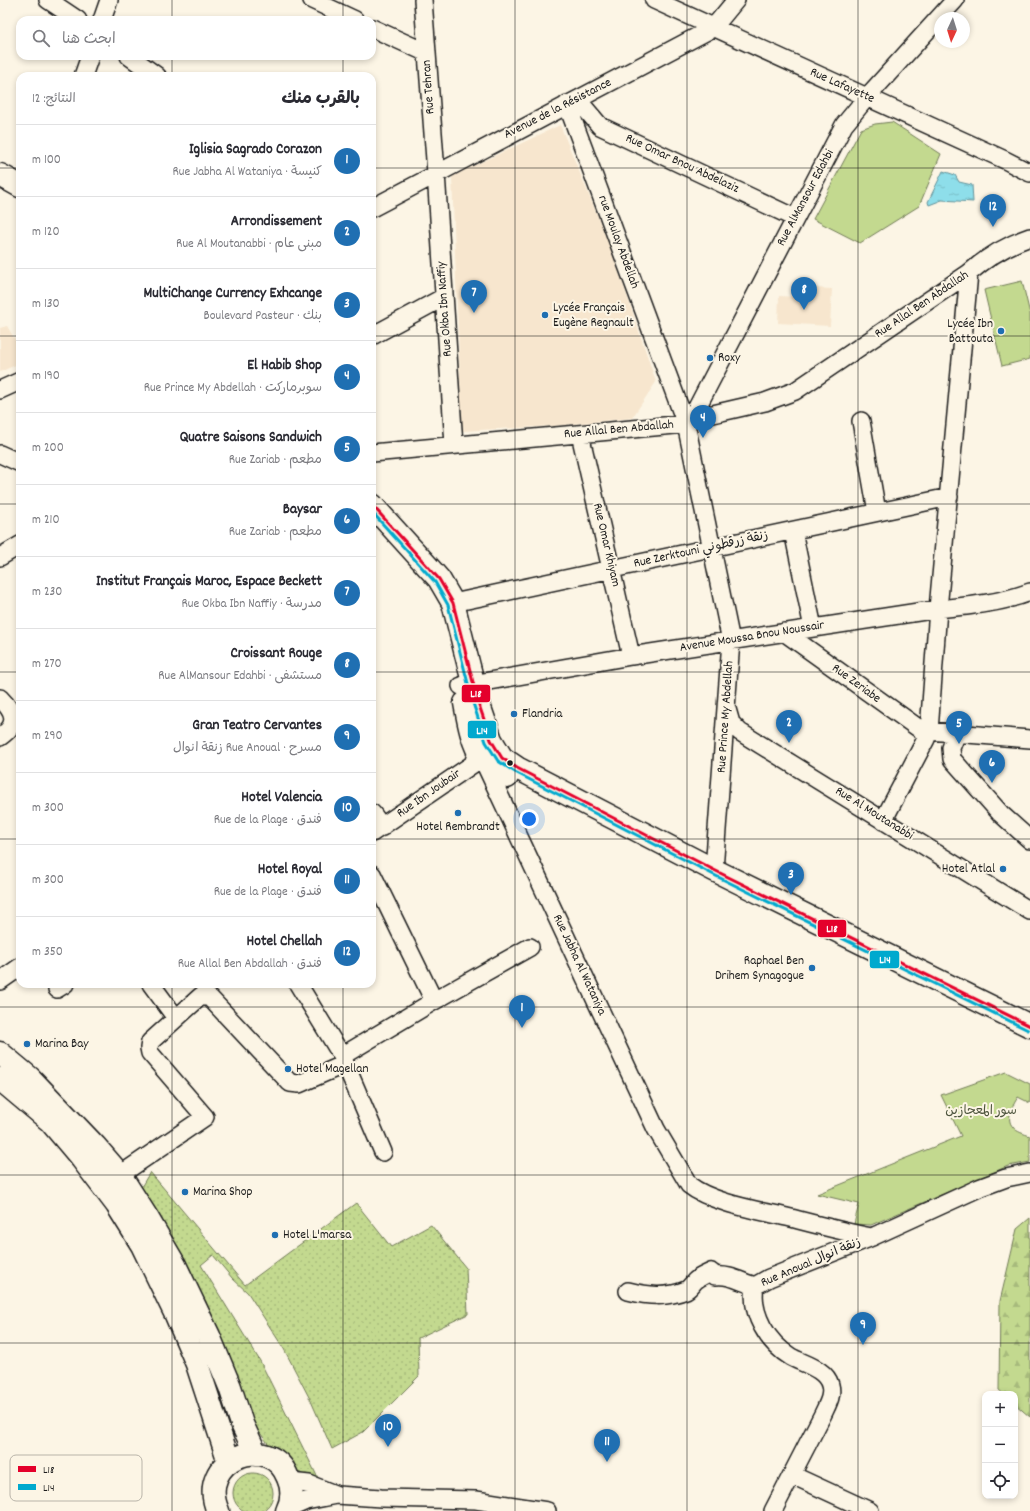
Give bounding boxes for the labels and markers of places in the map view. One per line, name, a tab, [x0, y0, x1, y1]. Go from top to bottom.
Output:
pin: 12	[980, 194, 1006, 227]
pin: 8	[791, 277, 817, 310]
pin: 7	[461, 280, 487, 313]
place label: Lycée Français Eugène Regnault	[553, 299, 634, 333]
marker: Lycée Français Eugène Regnault	[540, 310, 550, 320]
place label: Lycée Ibn Battouta	[947, 315, 994, 349]
marker: Lycée Ibn Battouta	[996, 326, 1006, 336]
place label: Roxy	[718, 349, 741, 368]
marker: Roxy	[705, 353, 715, 363]
pin: 4	[690, 405, 716, 438]
place label: Flandria	[522, 705, 563, 724]
marker: Flandria	[509, 709, 519, 719]
pin: 2	[776, 710, 802, 743]
pin: 5	[946, 711, 972, 744]
pin: 6	[979, 750, 1005, 783]
unlabelled marker	[505, 758, 515, 768]
marker: Hotel Rembrandt	[453, 808, 463, 818]
place label: Hotel Rembrandt	[416, 818, 500, 837]
place label: Hotel Atlal	[942, 860, 995, 879]
pin: 3	[778, 862, 804, 895]
marker: Hotel Atlal	[998, 864, 1008, 874]
place label: Raphael Ben Drihem Synagogue	[715, 952, 804, 986]
marker: Raphael Ben Drihem Synagogue	[807, 963, 817, 973]
pin: 1	[509, 995, 535, 1028]
place label: Marina Bay	[35, 1035, 89, 1054]
marker: Marina Bay	[22, 1039, 32, 1049]
place label: Hotel Magellan	[296, 1060, 368, 1079]
marker: Hotel Magellan	[283, 1064, 293, 1074]
place label: Marina Shop	[193, 1183, 252, 1202]
marker: Marina Shop	[180, 1187, 190, 1197]
place label: Hotel L'marsa	[283, 1226, 352, 1245]
marker: Hotel L'marsa	[270, 1230, 280, 1240]
pin: 9	[850, 1312, 876, 1345]
pin: 10	[375, 1414, 401, 1447]
pin: 11	[594, 1429, 620, 1462]

